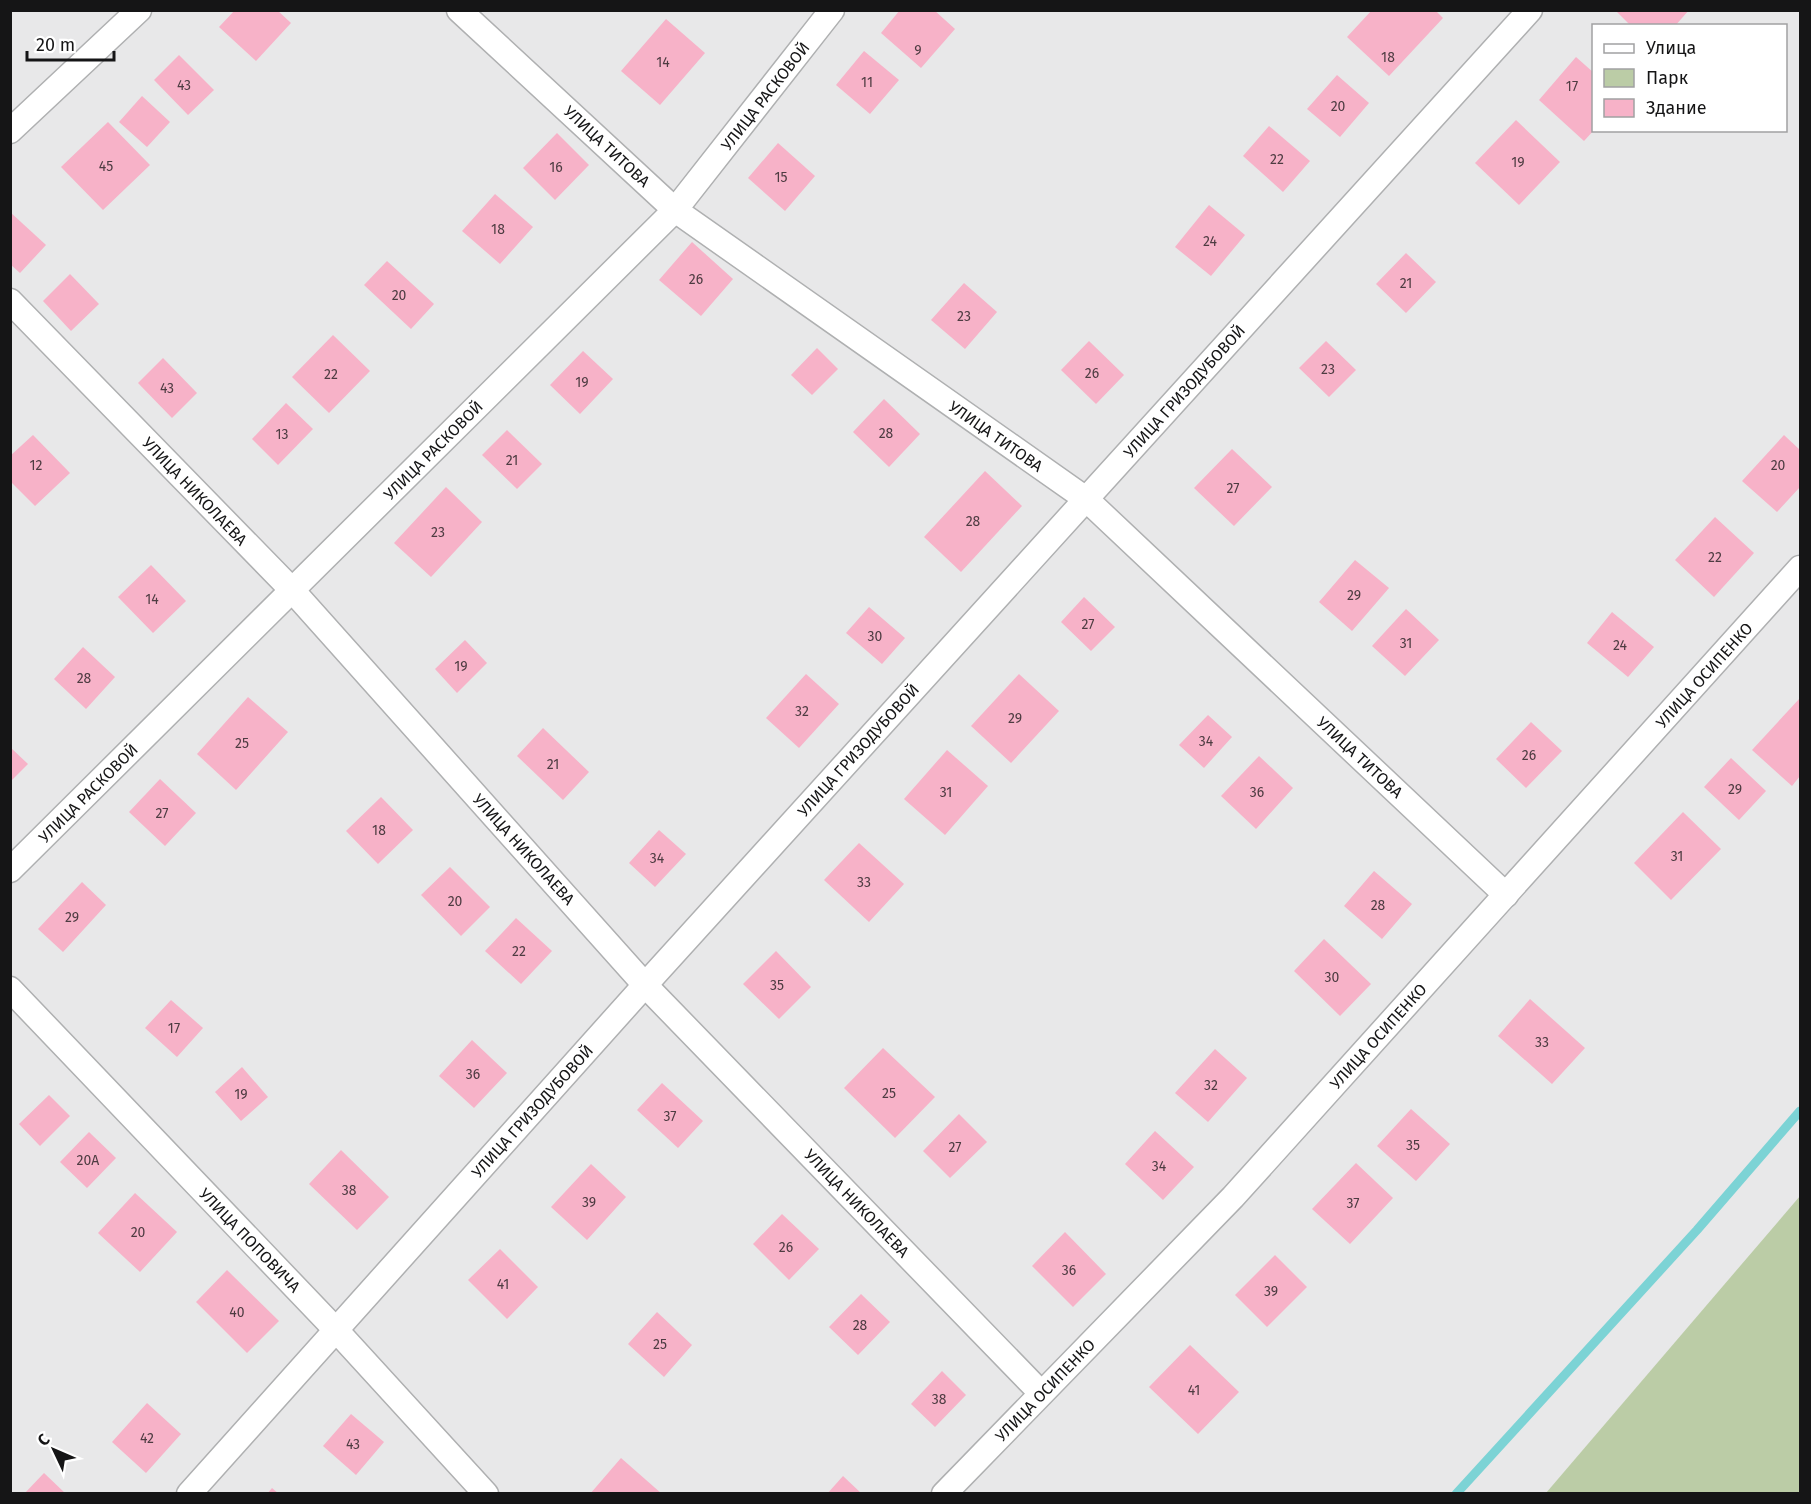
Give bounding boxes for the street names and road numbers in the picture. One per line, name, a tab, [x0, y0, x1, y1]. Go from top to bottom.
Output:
street label: УЛИЦА РАСКОВОЙ	[717, 38, 814, 154]
street label: УЛИЦА ТИТОВА	[560, 102, 654, 192]
street label: УЛИЦА ГРИЗОДУБОВОЙ	[1120, 321, 1249, 462]
street label: УЛИЦА РАСКОВОЙ	[380, 397, 487, 504]
street label: УЛИЦА ТИТОВА	[945, 397, 1047, 476]
street label: УЛИЦА НИКОЛАЕВА	[138, 433, 252, 550]
street label: УЛИЦА ОСИПЕНКО	[1652, 619, 1757, 732]
street label: УЛИЦА ГРИЗОДУБОВОЙ	[794, 680, 923, 821]
street label: УЛИЦА ТИТОВА	[1313, 713, 1407, 803]
street label: УЛИЦА РАСКОВОЙ	[35, 740, 142, 847]
street label: УЛИЦА НИКОЛАЕВА	[469, 790, 579, 909]
street label: УЛИЦА ОСИПЕНКО	[1326, 980, 1431, 1093]
street label: УЛИЦА ГРИЗОДУБОВОЙ	[468, 1041, 597, 1182]
street label: УЛИЦА НИКОЛАЕВА	[800, 1145, 914, 1262]
street label: УЛИЦА ПОПОВИЧА	[195, 1184, 305, 1297]
street label: УЛИЦА ОСИПЕНКО	[992, 1335, 1099, 1446]

